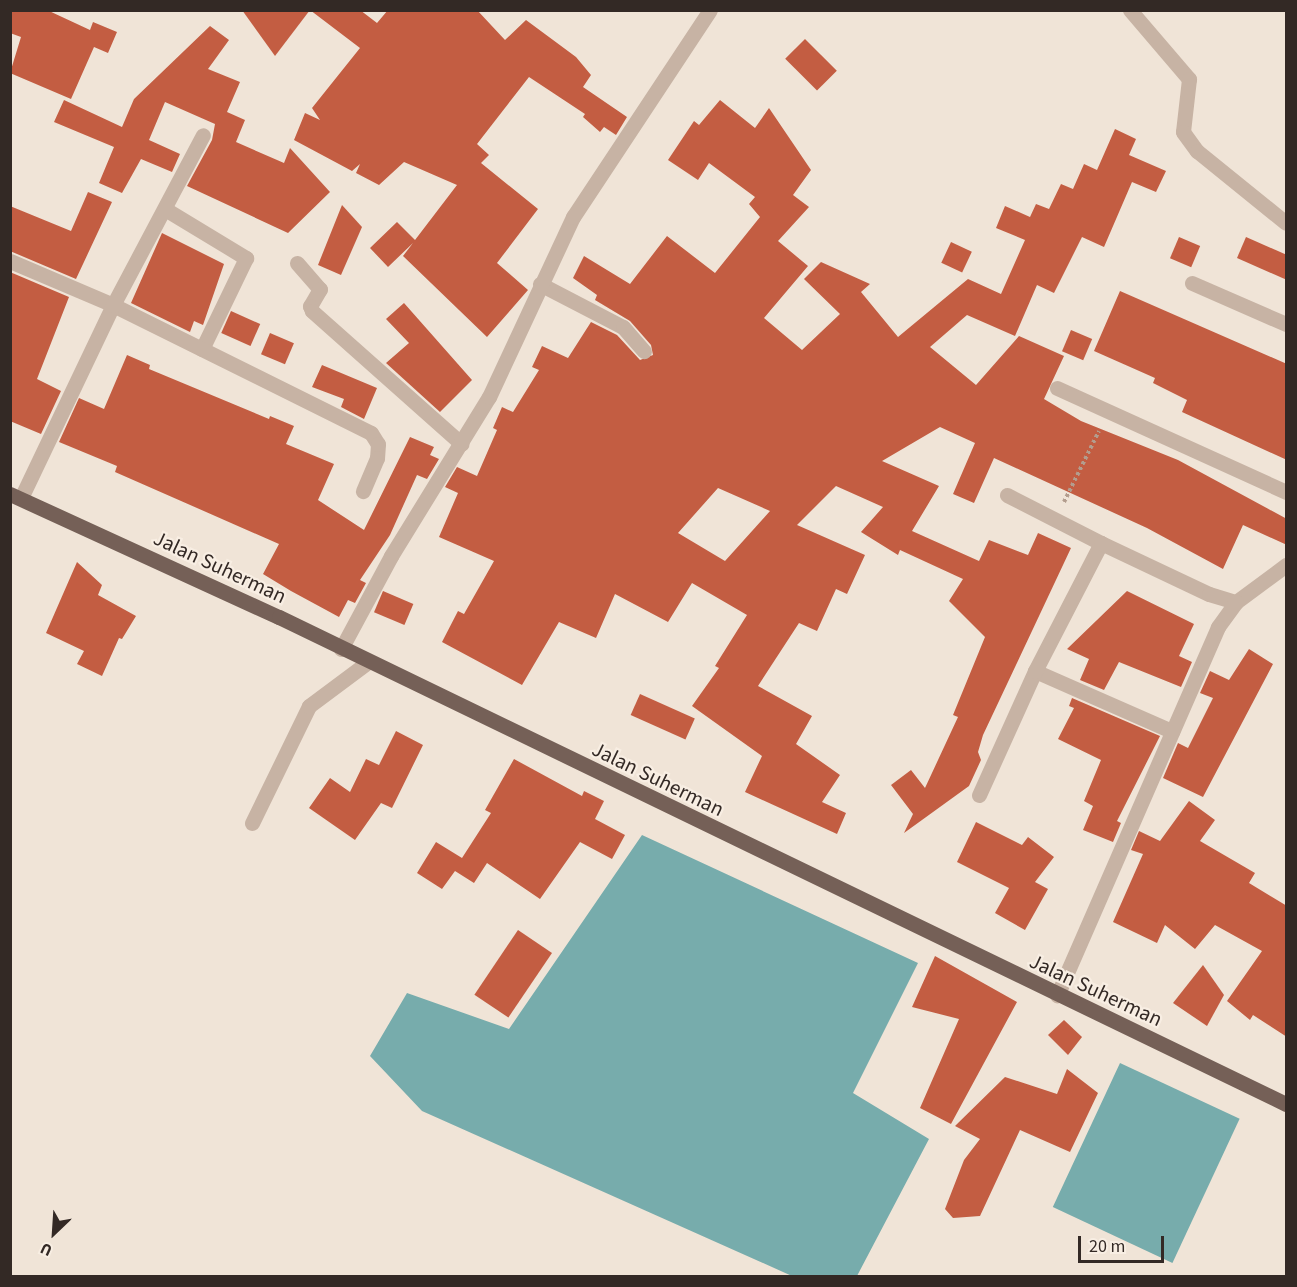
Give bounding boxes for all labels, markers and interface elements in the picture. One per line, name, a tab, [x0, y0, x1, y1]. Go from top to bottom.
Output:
street label: Jalan Suherman	[150, 525, 290, 609]
street label: Jalan Suherman	[588, 736, 728, 822]
street label: Jalan Suherman	[1026, 948, 1166, 1032]
north arrow	[24, 1203, 84, 1263]
scale bar	[1081, 1224, 1166, 1262]
text: 20 m	[1089, 1234, 1125, 1259]
text: U	[37, 1237, 56, 1262]

